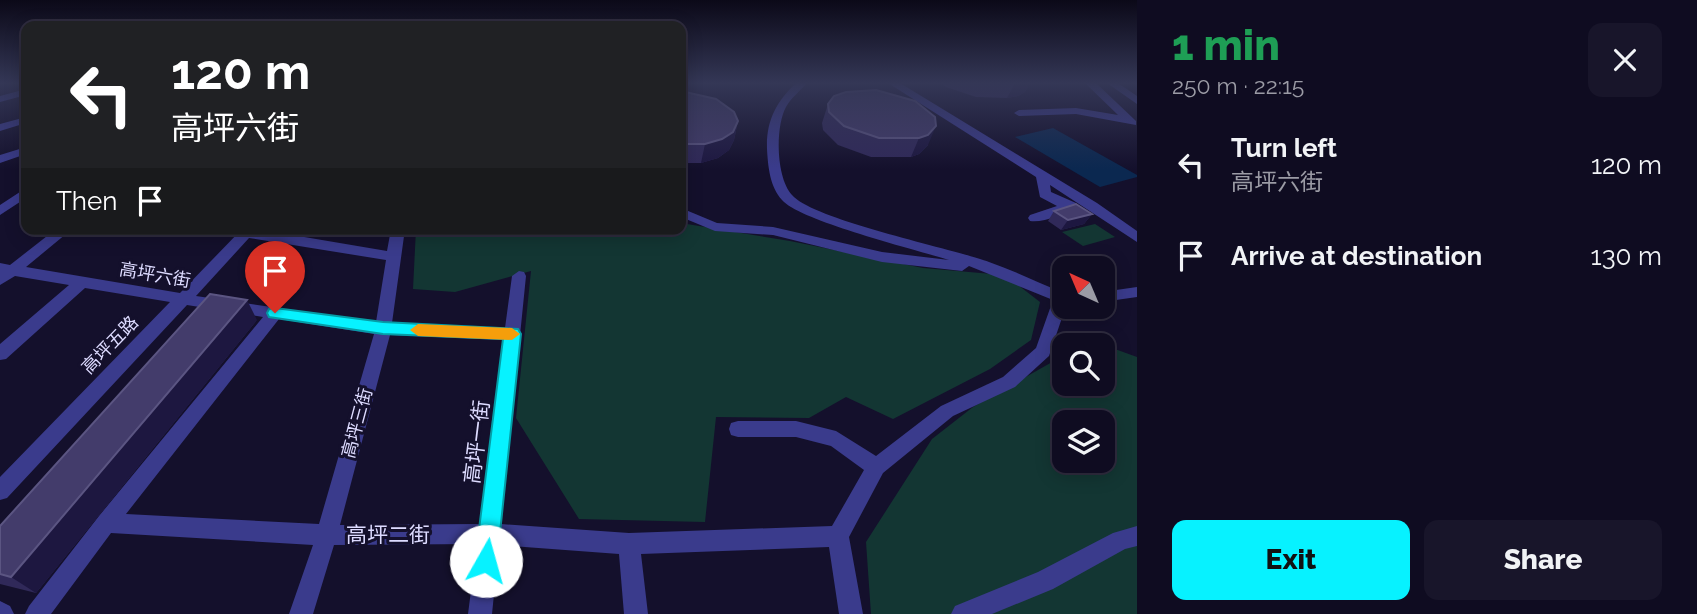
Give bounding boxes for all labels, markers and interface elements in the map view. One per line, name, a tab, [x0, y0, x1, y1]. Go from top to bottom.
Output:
text: 1 min	[1172, 21, 1280, 70]
button: close	[1588, 23, 1662, 97]
text: 120 m	[171, 43, 310, 100]
icon: left	[56, 49, 147, 140]
text: 250 m · 22:15	[1172, 72, 1304, 99]
text: 高坪六街	[171, 109, 299, 146]
text: Turn left	[1231, 133, 1337, 163]
icon: left	[1172, 146, 1210, 184]
text: 120 m	[1591, 150, 1662, 180]
text: 高坪六街	[1231, 168, 1323, 195]
icon: arrive	[131, 182, 169, 220]
text: Then	[56, 186, 117, 216]
icon: arrive	[1172, 237, 1210, 275]
pin	[245, 241, 305, 313]
text: Arrive at destination	[1231, 241, 1482, 271]
text: 130 m	[1591, 241, 1662, 271]
icon: arrive	[256, 252, 294, 290]
north arrow	[1052, 256, 1115, 318]
map controls	[1052, 256, 1115, 473]
street label: 高坪六街	[118, 258, 192, 291]
street label: 高坪五路	[77, 311, 142, 378]
button: search	[1052, 333, 1115, 396]
street label: 高坪三街	[337, 385, 376, 460]
street label: 高坪一街	[459, 399, 494, 485]
button: layers	[1052, 410, 1115, 473]
button: Exit	[1172, 520, 1410, 600]
button: Share	[1424, 520, 1662, 600]
street label: 高坪二街	[346, 522, 430, 547]
position arrow	[449, 524, 523, 598]

